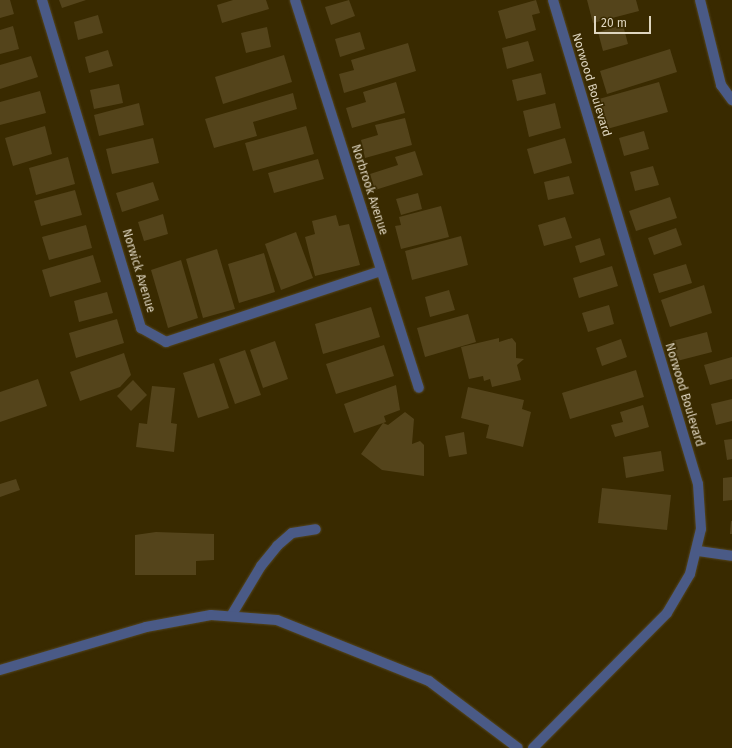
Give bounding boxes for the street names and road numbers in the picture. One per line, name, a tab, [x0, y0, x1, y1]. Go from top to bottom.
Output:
street label: Norwood Boulevard	[568, 31, 614, 139]
street label: Norbrook Avenue	[348, 143, 390, 237]
street label: Norwick Avenue	[118, 227, 158, 315]
street label: Norwood Boulevard	[661, 341, 707, 449]

